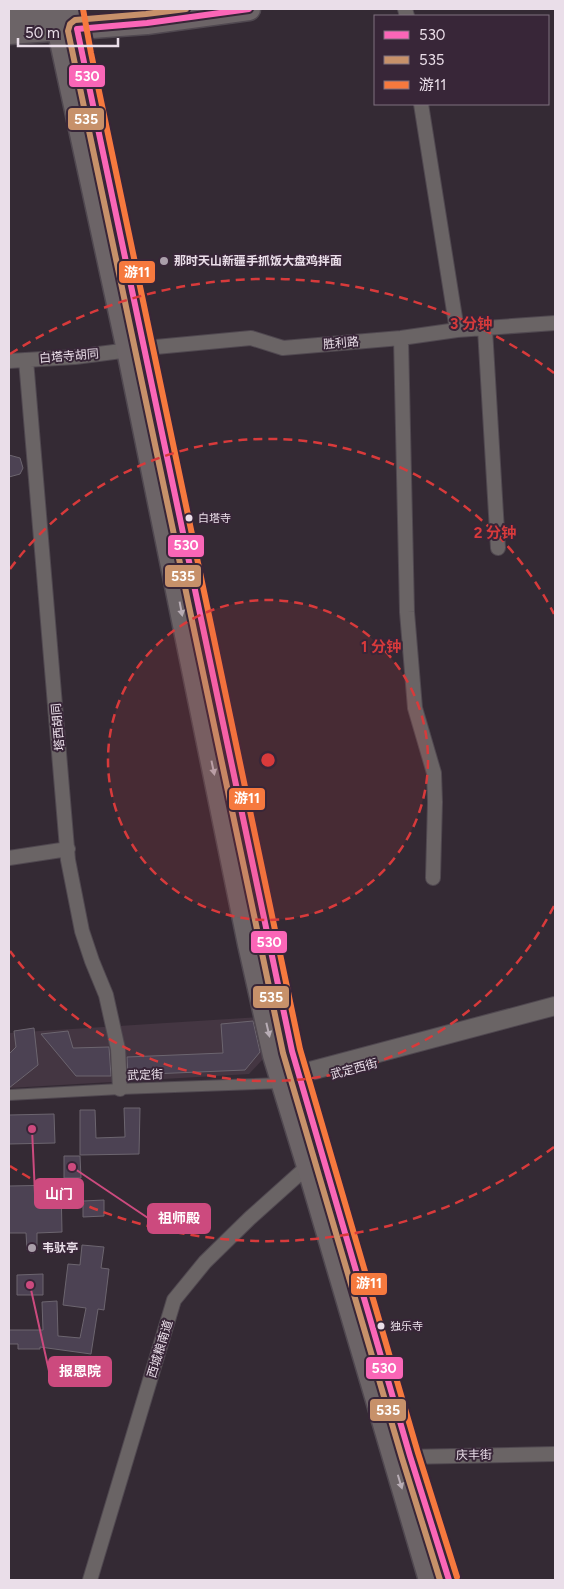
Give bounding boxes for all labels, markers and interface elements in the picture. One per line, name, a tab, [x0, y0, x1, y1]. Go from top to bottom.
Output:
scale bar	[18, 15, 118, 47]
legend	[374, 15, 549, 105]
text: 50 m	[25, 24, 60, 42]
text: 530	[419, 26, 445, 44]
text: 535	[419, 51, 444, 69]
line badge: 530	[68, 64, 106, 88]
text: 530	[75, 68, 100, 85]
text: 游11	[419, 76, 446, 94]
line badge: 535	[67, 107, 105, 131]
text: 535	[74, 111, 98, 128]
place label: 那时天山新疆手抓饭大盘鸡拌面	[174, 254, 342, 268]
marker: 那时天山新疆手抓饭大盘鸡拌面	[158, 255, 170, 267]
line badge: 游11	[118, 260, 156, 284]
text: 游11	[124, 264, 150, 281]
text: 3 分钟	[450, 315, 492, 333]
street label: 胜利路	[322, 334, 360, 352]
street label: 白塔寺胡同	[38, 346, 100, 366]
place label: 白塔寺	[198, 512, 231, 525]
marker: 白塔寺	[184, 513, 194, 523]
text: 2 分钟	[474, 524, 516, 542]
line badge: 530	[167, 534, 205, 558]
text: 530	[174, 537, 199, 554]
line badge: 535	[164, 564, 202, 588]
text: 535	[171, 568, 195, 585]
one-way arrow	[177, 602, 185, 618]
text: 1 分钟	[361, 638, 401, 656]
street label: 塔西胡同	[49, 702, 67, 752]
centre of rings	[259, 751, 277, 769]
one-way arrow	[209, 761, 217, 777]
line badge: 游11	[228, 787, 266, 811]
text: 游11	[234, 790, 260, 807]
line badge: 530	[250, 930, 288, 954]
text: 530	[257, 934, 282, 951]
line badge: 535	[252, 985, 290, 1009]
text: 535	[259, 989, 283, 1006]
one-way arrow	[264, 1023, 272, 1038]
street label: 武定西街	[329, 1056, 379, 1082]
street label: 武定街	[127, 1067, 163, 1083]
callout: 山门	[35, 1179, 83, 1208]
text: 山门	[45, 1186, 73, 1203]
callout: 祖师殿	[148, 1204, 210, 1233]
text: 祖师殿	[158, 1210, 200, 1227]
place label: 韦驮亭	[42, 1241, 78, 1255]
marker: 韦驮亭	[26, 1242, 38, 1254]
line badge: 游11	[350, 1272, 388, 1296]
text: 游11	[356, 1275, 382, 1292]
street label: 西城粮南道	[145, 1318, 175, 1380]
place label: 独乐寺	[390, 1320, 423, 1333]
marker: 独乐寺	[376, 1321, 386, 1331]
line badge: 530	[365, 1356, 404, 1380]
callout: 报恩院	[49, 1357, 111, 1386]
text: 530	[372, 1360, 397, 1377]
text: 报恩院	[59, 1363, 101, 1380]
line badge: 535	[369, 1398, 407, 1422]
text: 535	[376, 1402, 400, 1419]
street label: 庆丰街	[456, 1448, 492, 1462]
one-way arrow	[397, 1475, 404, 1490]

